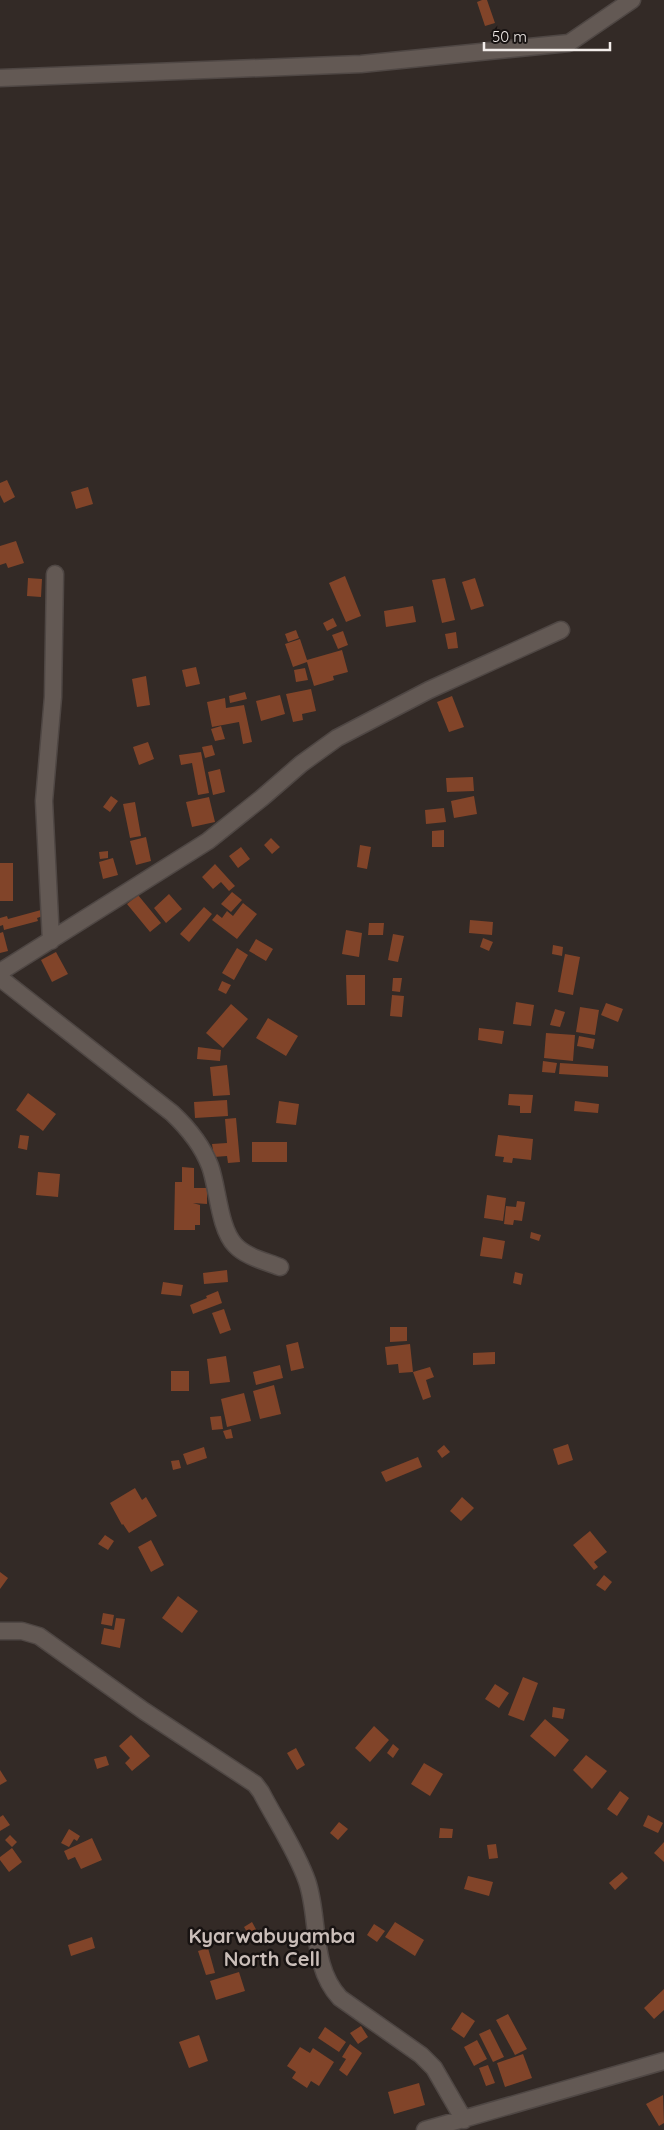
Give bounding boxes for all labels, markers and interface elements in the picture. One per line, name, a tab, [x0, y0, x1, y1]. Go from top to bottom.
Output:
scale bar	[484, 20, 610, 52]
text: 50 m	[492, 27, 527, 46]
district label: Kyarwabuyamba North Cell	[189, 1923, 355, 1971]

